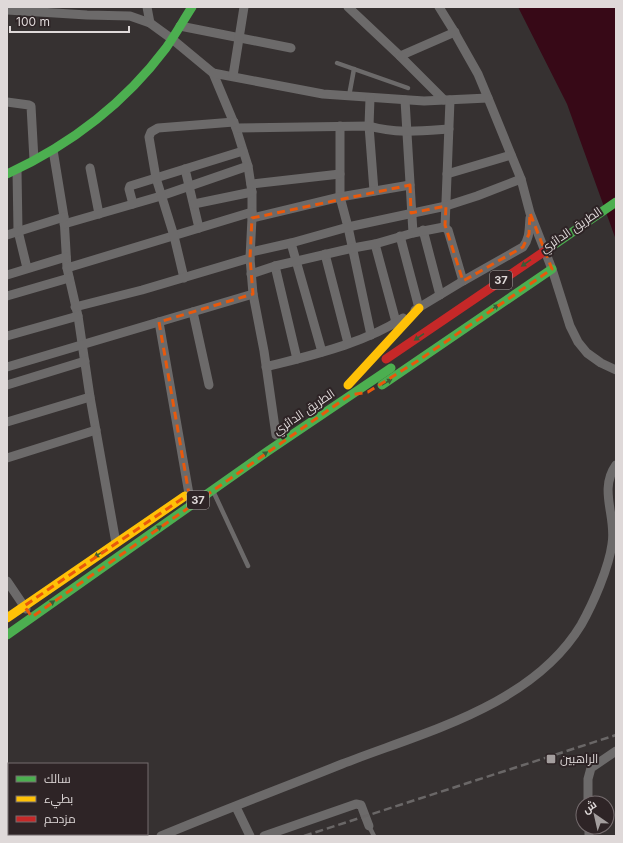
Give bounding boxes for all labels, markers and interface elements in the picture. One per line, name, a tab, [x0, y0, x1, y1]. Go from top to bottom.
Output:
scale bar	[10, 8, 129, 34]
text: 100 m	[16, 14, 50, 29]
street label: الطريق الدائري	[537, 203, 606, 258]
one-way arrow	[521, 259, 531, 267]
road number: 37	[490, 271, 512, 289]
one-way arrow	[488, 305, 500, 312]
one-way arrow	[413, 333, 424, 340]
one-way arrow	[381, 378, 393, 385]
street label: الطريق الدائري	[270, 385, 339, 440]
one-way arrow	[258, 451, 268, 459]
road number: 37	[187, 491, 209, 509]
one-way arrow	[151, 525, 162, 533]
one-way arrow	[94, 550, 105, 558]
one-way arrow	[45, 600, 56, 608]
place label: الراهبين	[560, 751, 598, 766]
marker: الراهبين	[545, 753, 557, 765]
legend	[8, 763, 148, 835]
text: سالك	[44, 771, 71, 786]
text: بطيء	[44, 791, 73, 809]
north arrow	[575, 795, 615, 835]
text: ش	[580, 797, 599, 816]
text: مزدحم	[44, 811, 76, 827]

